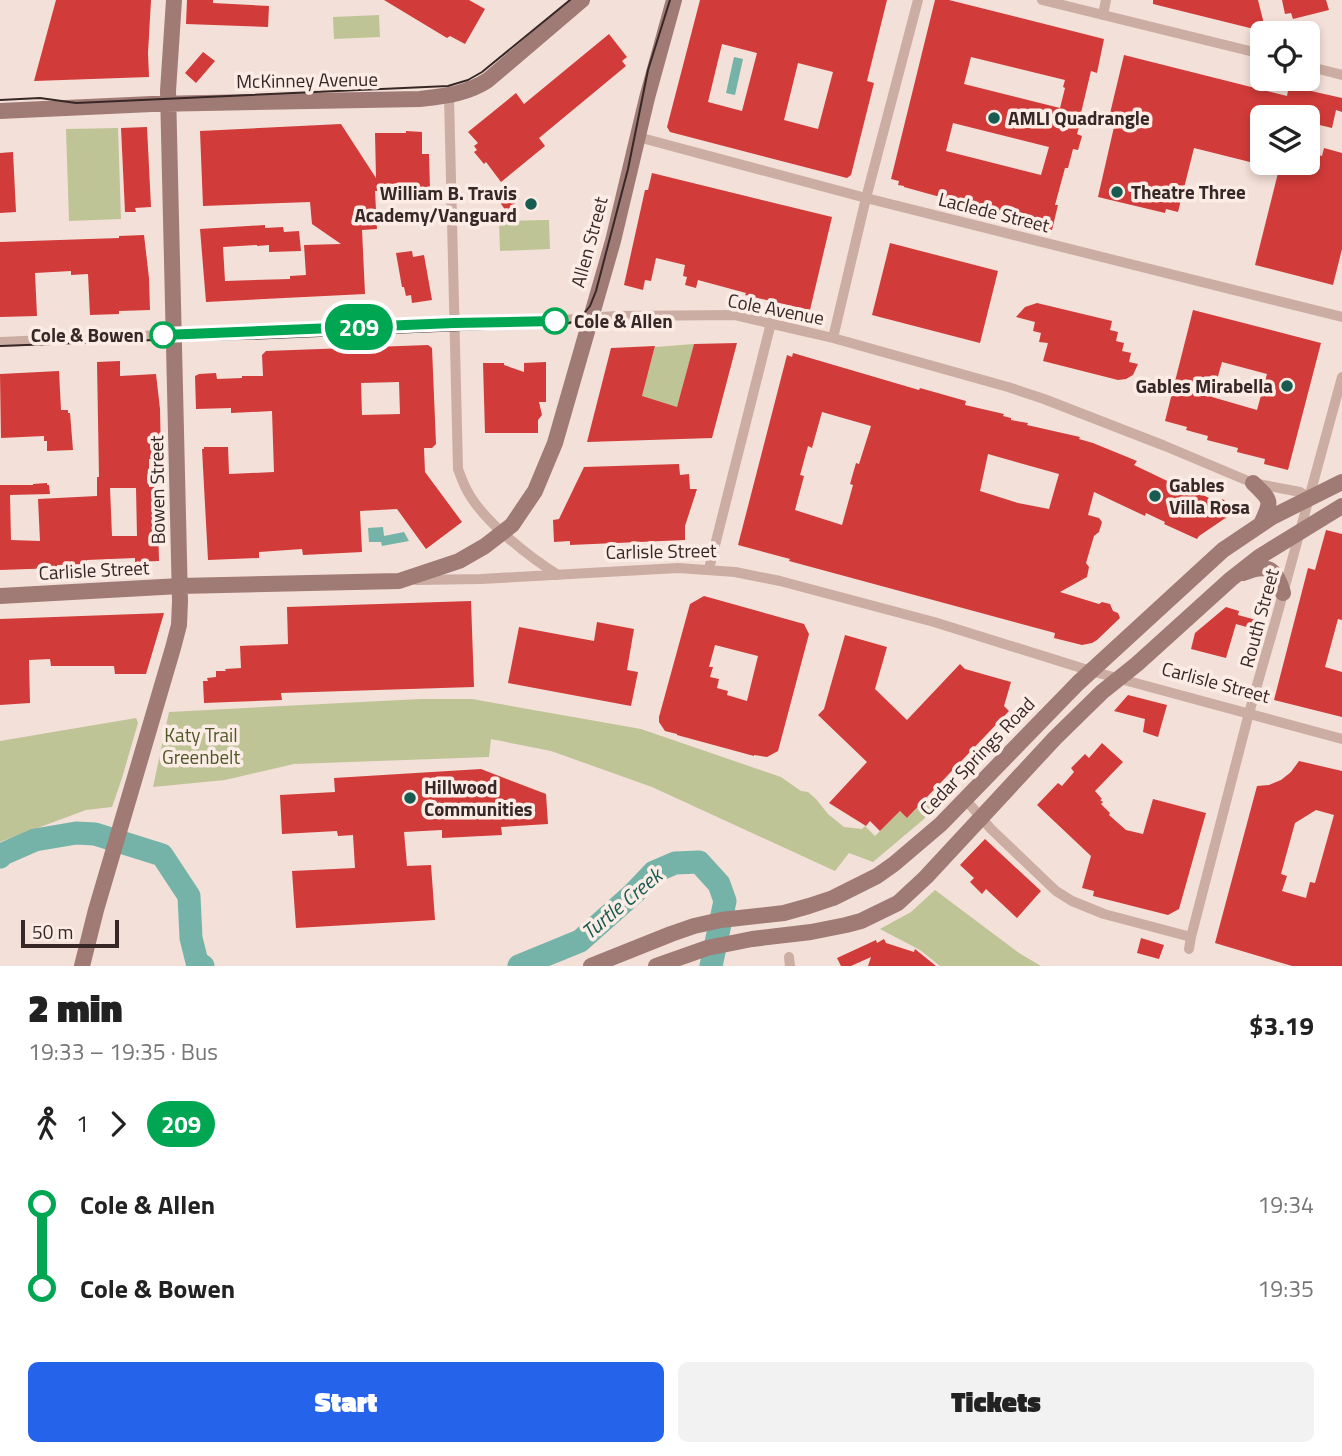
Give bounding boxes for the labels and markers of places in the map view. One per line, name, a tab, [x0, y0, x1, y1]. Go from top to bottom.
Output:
place label: AMLI Quadrangle	[1008, 103, 1150, 132]
marker: AMLI Quadrangle	[986, 110, 1002, 126]
place label: Theatre Three	[1131, 177, 1246, 206]
place label: William B. Travis Academy/Vanguard	[354, 178, 517, 229]
marker: Theatre Three	[1109, 184, 1125, 200]
marker: William B. Travis Academy/Vanguard	[523, 196, 539, 212]
place label: Cole & Allen	[574, 306, 673, 335]
marker: Cole & Allen	[542, 308, 568, 334]
place label: Cole & Bowen	[31, 320, 144, 349]
marker: Cole & Bowen	[150, 322, 176, 348]
place label: Gables Mirabella	[1135, 371, 1273, 400]
marker: Gables Mirabella	[1279, 378, 1295, 394]
place label: Gables Villa Rosa	[1169, 470, 1250, 521]
marker: Gables Villa Rosa	[1147, 488, 1163, 504]
place label: Hillwood Communities	[424, 772, 533, 823]
marker: Hillwood Communities	[402, 790, 418, 806]

